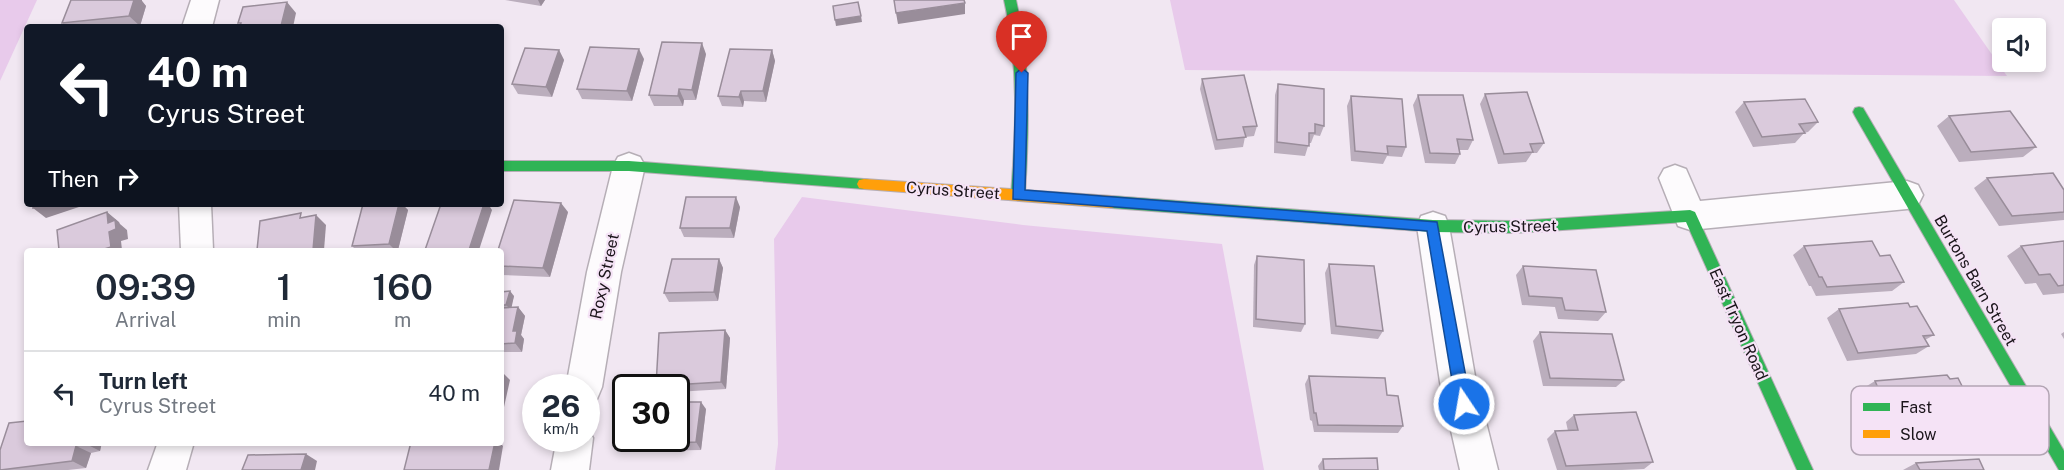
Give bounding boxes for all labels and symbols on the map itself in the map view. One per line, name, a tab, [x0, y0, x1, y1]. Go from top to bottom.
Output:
pin	[996, 11, 1047, 73]
street label: Cyrus Street	[906, 178, 1000, 203]
street label: Burtons Barn Street	[1930, 211, 2021, 349]
street label: Cyrus Street	[1463, 216, 1557, 237]
street label: Roxy Street	[586, 231, 623, 321]
street label: East Tryon Road	[1705, 265, 1772, 383]
position arrow	[1432, 372, 1496, 436]
speed limit sign: 30	[612, 374, 690, 452]
legend	[1851, 386, 2049, 455]
text: Fast	[1900, 398, 1932, 417]
text: Slow	[1900, 425, 1937, 444]

